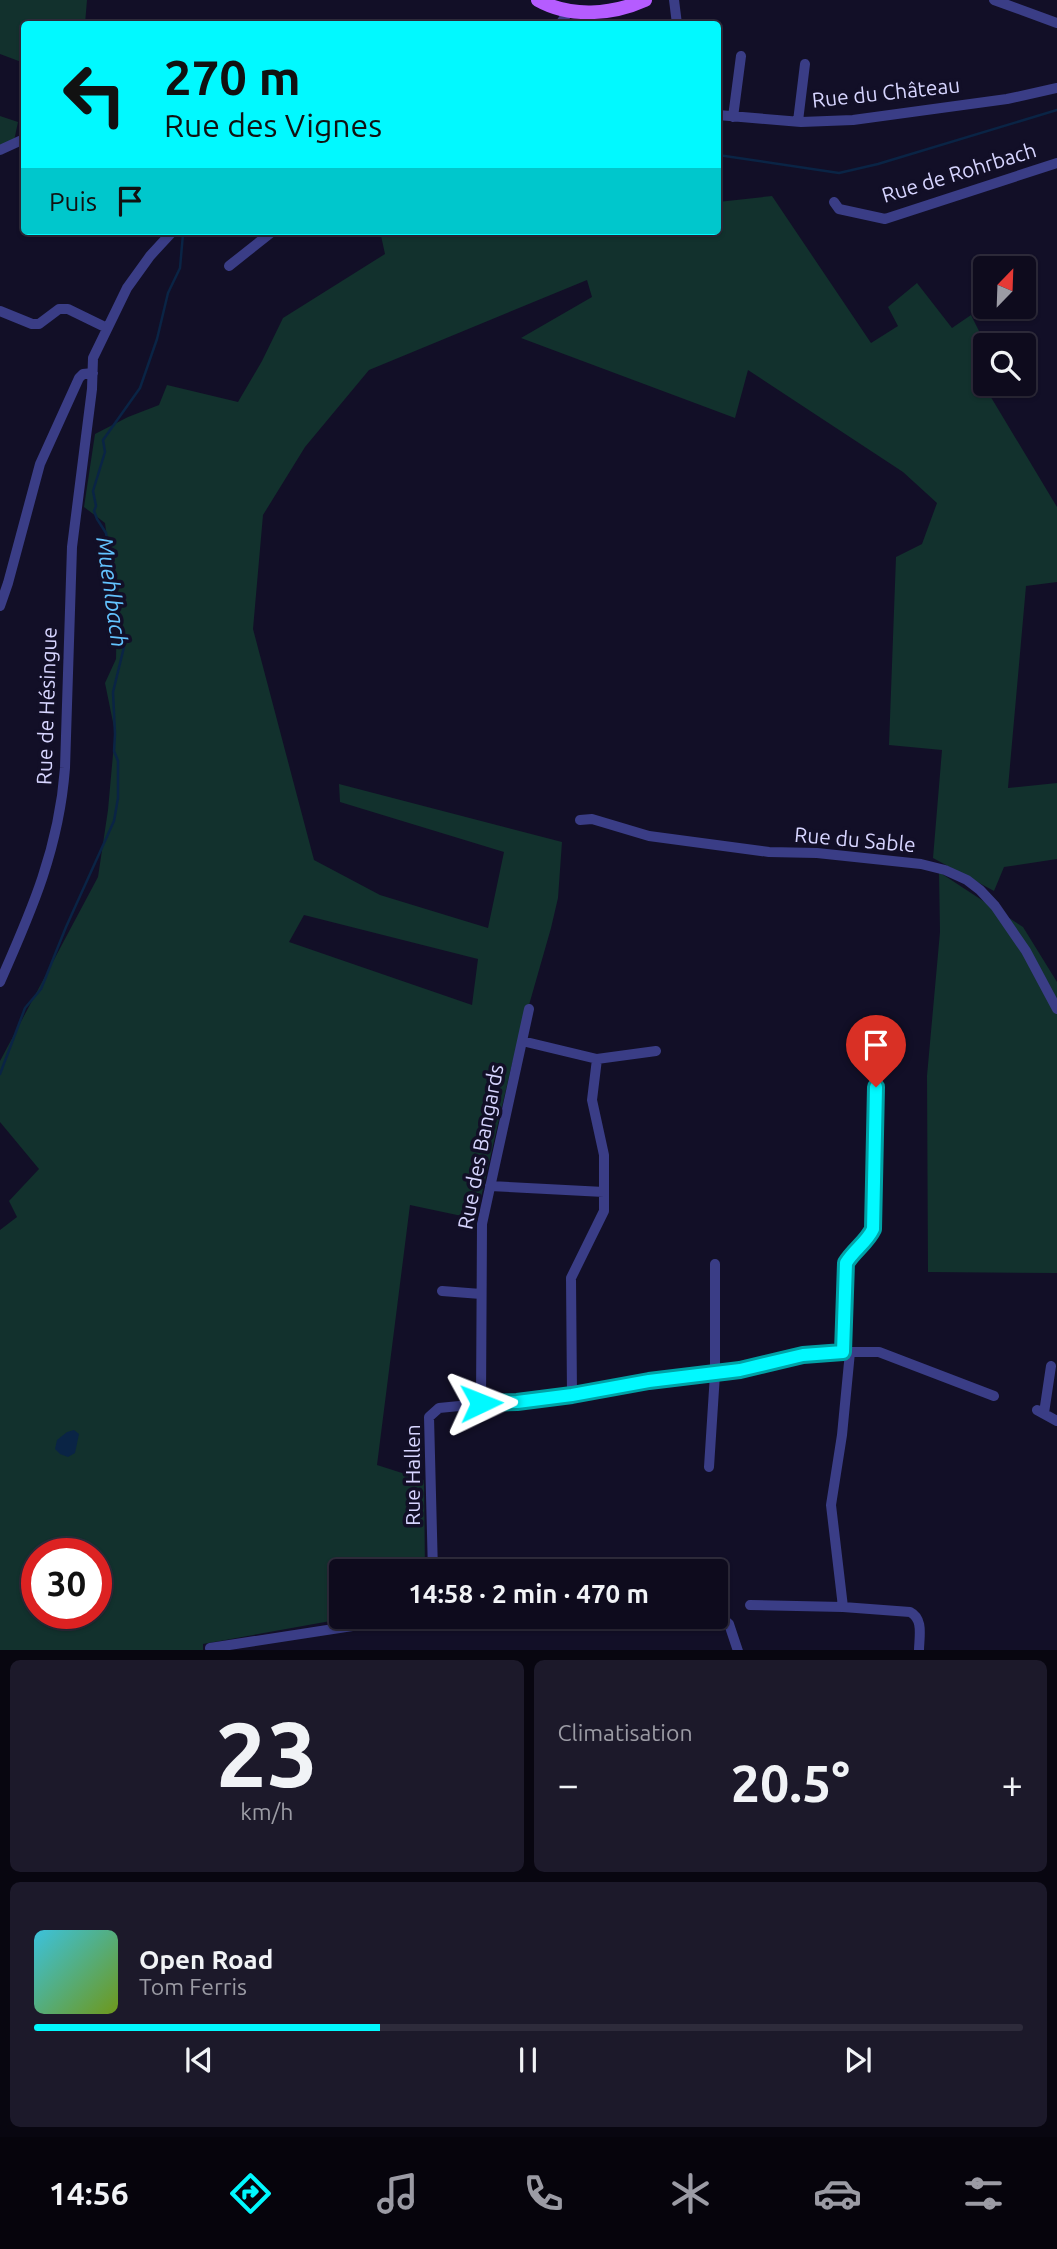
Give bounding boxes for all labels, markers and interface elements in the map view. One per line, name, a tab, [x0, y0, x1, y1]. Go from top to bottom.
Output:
icon: left	[49, 49, 140, 140]
text: 270 m	[164, 49, 301, 104]
street label: Rue du Château	[811, 72, 961, 112]
text: Rue des Vignes	[164, 107, 382, 143]
street label: Rue de Rohrbach	[879, 137, 1039, 207]
icon: arrive	[111, 182, 149, 220]
text: Puis	[49, 187, 97, 216]
north arrow	[973, 256, 1036, 318]
map controls	[973, 256, 1036, 396]
button: search	[973, 333, 1036, 396]
water label: Muehlbach	[92, 535, 133, 649]
street label: Rue de Hésingue	[31, 626, 61, 785]
street label: Rue du Sable	[793, 822, 917, 856]
pin	[846, 1015, 906, 1087]
icon: arrive	[857, 1026, 895, 1064]
street label: Rue des Bangards	[452, 1062, 508, 1231]
position arrow	[444, 1366, 518, 1440]
street label: Rue Hallen	[400, 1424, 424, 1526]
speed limit sign: 30	[21, 1538, 112, 1629]
text: 14:58 · 2 min · 470 m	[408, 1579, 649, 1608]
text: 23	[215, 1702, 318, 1804]
text: Climatisation	[558, 1720, 693, 1745]
text: 20.5°	[731, 1754, 850, 1812]
text: −	[558, 1763, 579, 1805]
text: +	[1002, 1763, 1023, 1805]
text: km/h	[240, 1799, 293, 1824]
text: Open Road	[139, 1945, 273, 1974]
text: Tom Ferris	[139, 1974, 247, 1999]
icon: previous	[180, 2041, 218, 2079]
icon: pause	[509, 2041, 547, 2079]
icon: next	[839, 2041, 877, 2079]
icon: directions	[226, 2169, 275, 2218]
icon: music	[373, 2169, 422, 2218]
icon: phone	[519, 2169, 568, 2218]
icon: climate	[666, 2169, 715, 2218]
icon: car	[813, 2169, 862, 2218]
icon: filters	[959, 2169, 1008, 2218]
text: 14:56	[49, 2175, 129, 2211]

